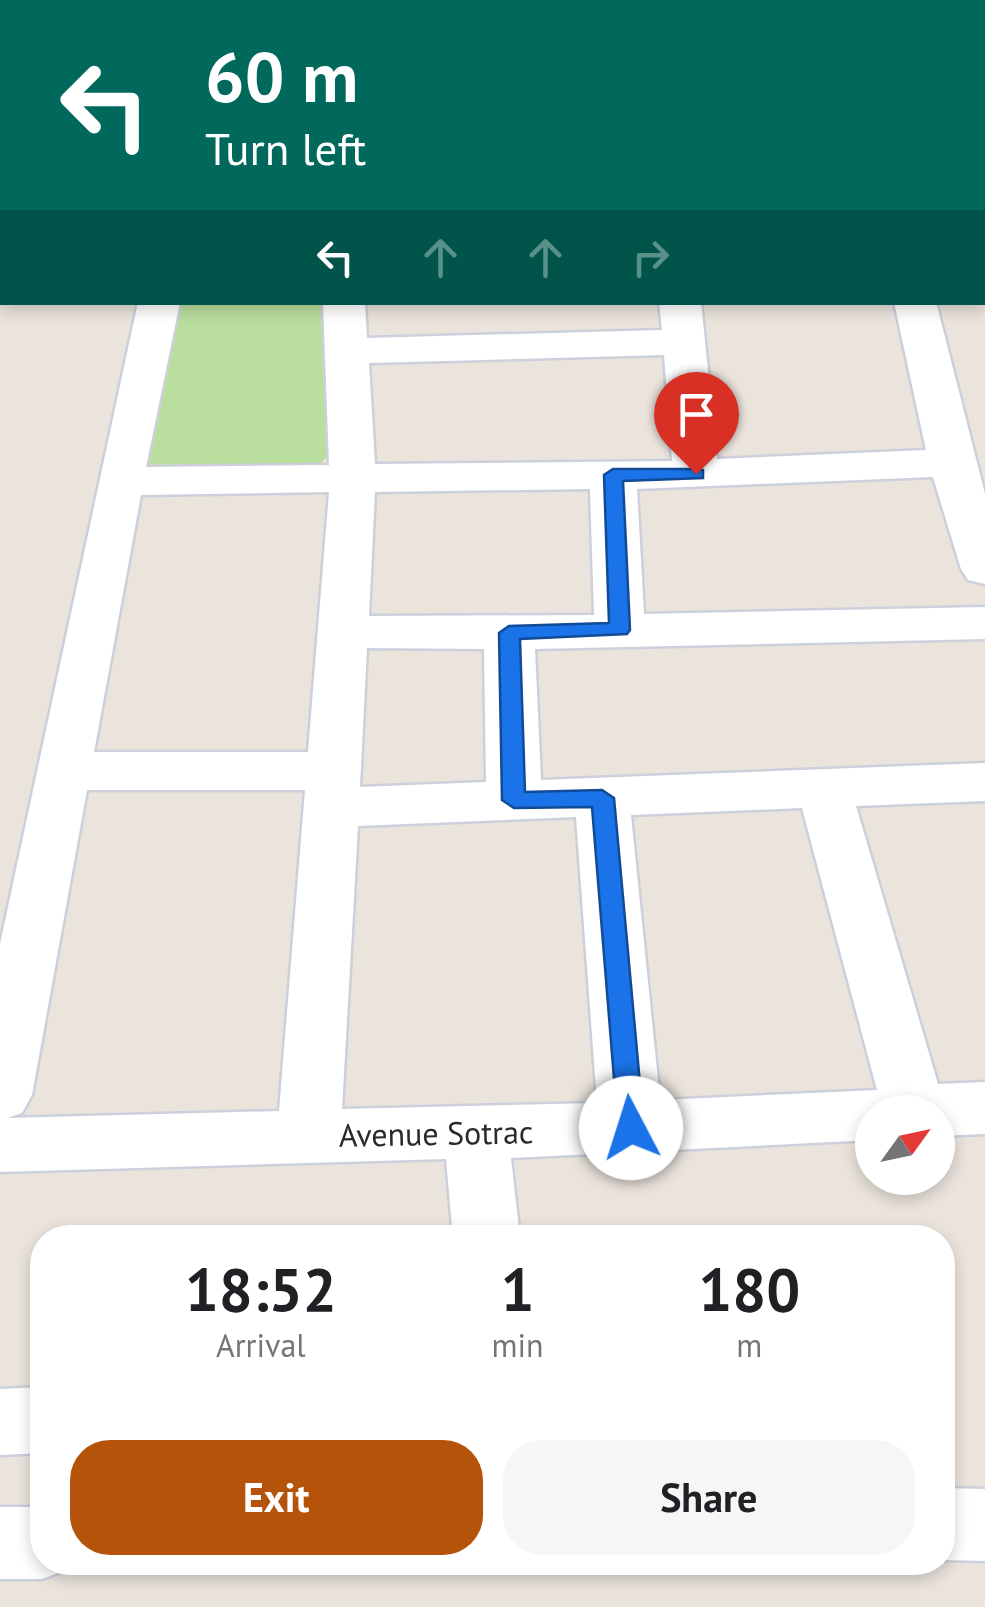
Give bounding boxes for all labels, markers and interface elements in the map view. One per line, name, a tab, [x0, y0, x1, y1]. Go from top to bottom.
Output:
text: 60 m	[205, 31, 358, 121]
icon: left	[40, 40, 170, 170]
text: Turn left	[205, 119, 366, 177]
icon: left	[308, 230, 363, 285]
icon: ahead	[413, 230, 468, 285]
icon: ahead	[518, 230, 573, 285]
icon: right	[623, 230, 678, 285]
pin	[654, 372, 739, 475]
icon: arrive	[669, 387, 724, 442]
position arrow	[579, 1076, 683, 1180]
north arrow	[855, 1095, 955, 1195]
map controls	[855, 1095, 955, 1195]
street label: Avenue Sotrac	[338, 1110, 534, 1156]
text: 18:52	[185, 1250, 337, 1328]
text: 1	[501, 1250, 535, 1328]
text: 180	[698, 1250, 800, 1328]
text: Arrival	[216, 1324, 306, 1366]
text: min	[492, 1324, 544, 1366]
text: m	[736, 1324, 762, 1366]
button: Exit	[70, 1440, 483, 1555]
button: Share	[503, 1440, 915, 1555]

